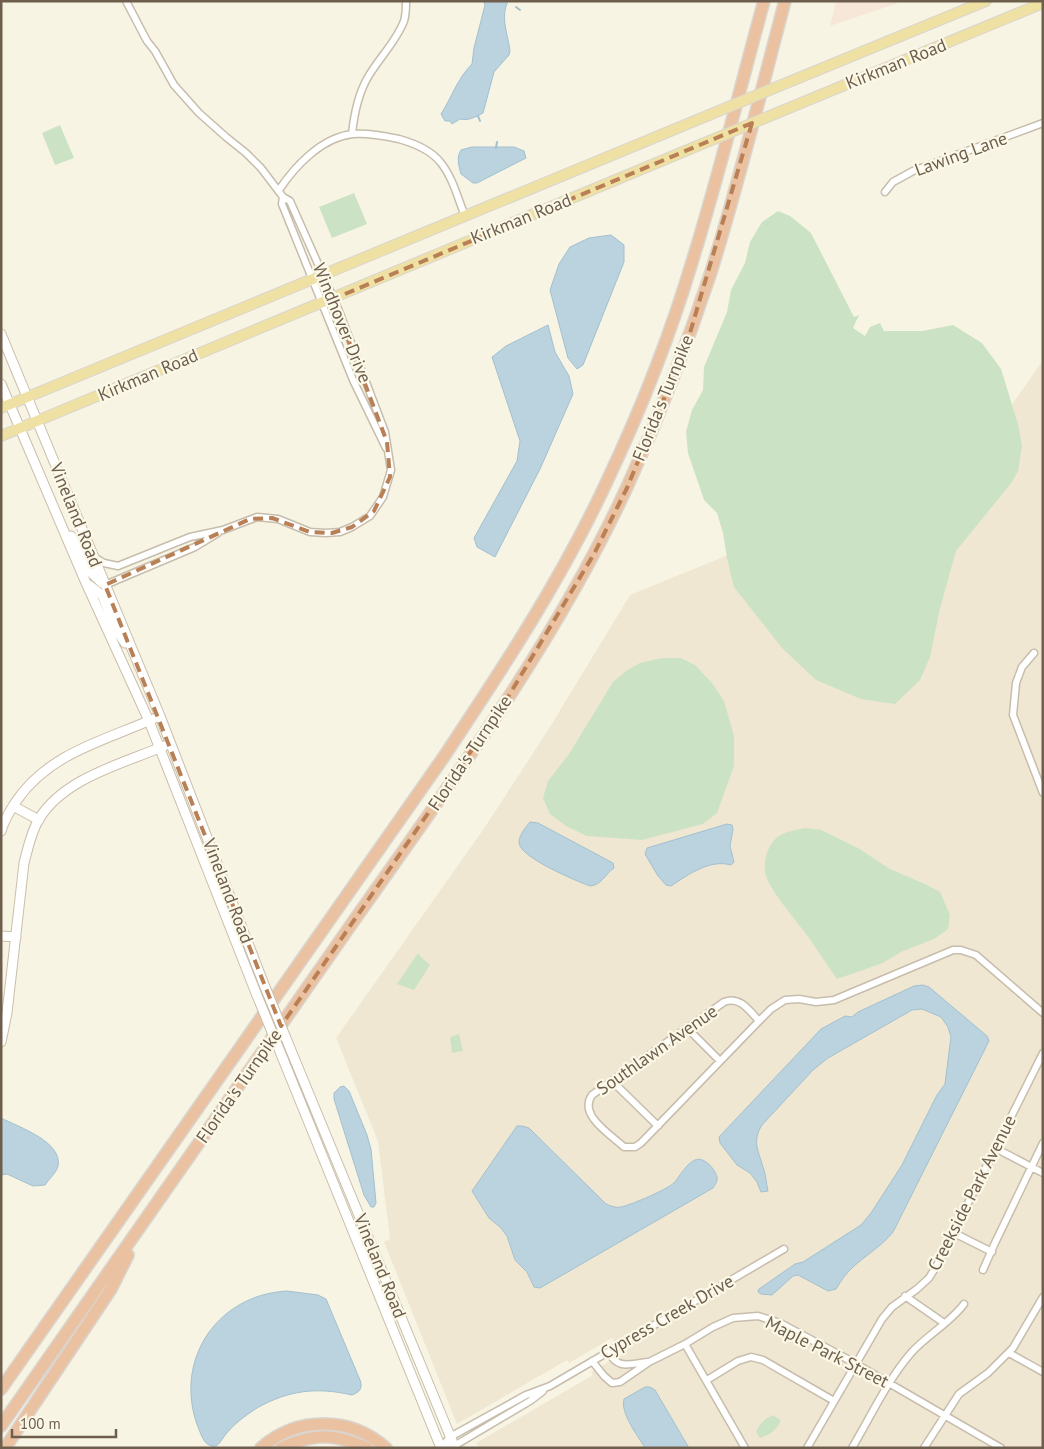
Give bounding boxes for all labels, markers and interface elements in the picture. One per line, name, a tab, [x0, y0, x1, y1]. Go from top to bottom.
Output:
street label: Kirkman Road	[842, 33, 950, 94]
street label: Lawing Lane	[911, 126, 1010, 181]
street label: Kirkman Road	[467, 188, 575, 249]
street label: Windhover Drive	[308, 259, 377, 386]
street label: Florida's Turnpike	[627, 331, 698, 464]
street label: Kirkman Road	[94, 343, 201, 406]
street label: Vineland Road	[45, 458, 108, 570]
street label: Florida's Turnpike	[423, 691, 517, 815]
street label: Vineland Road	[198, 834, 259, 947]
street label: Southlawn Avenue	[592, 999, 722, 1100]
street label: Florida's Turnpike	[191, 1024, 286, 1147]
street label: Creekside Park Avenue	[922, 1111, 1021, 1275]
street label: Vineland Road	[349, 1209, 412, 1321]
street label: Cypress Creek Drive	[596, 1269, 738, 1364]
street label: Maple Park Street	[762, 1311, 893, 1393]
scale bar	[12, 1406, 116, 1438]
text: 100 m	[20, 1414, 61, 1433]

